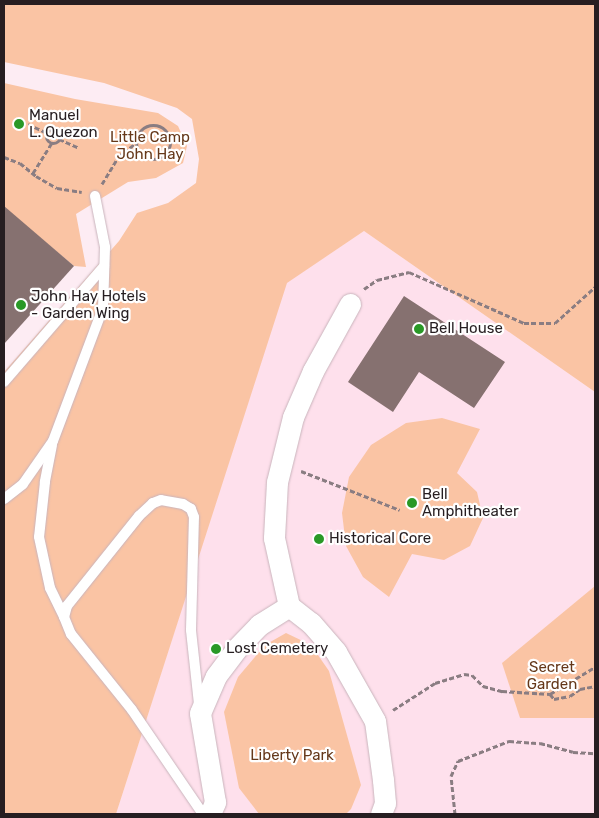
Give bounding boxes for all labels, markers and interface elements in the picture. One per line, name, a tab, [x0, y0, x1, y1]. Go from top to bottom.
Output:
place label: Manuel L. Quezon	[29, 106, 98, 141]
marker: Manuel L. Quezon	[13, 118, 25, 130]
park label: Little Camp John Hay	[110, 128, 190, 163]
place label: John Hay Hotels - Garden Wing	[31, 287, 147, 322]
marker: John Hay Hotels - Garden Wing	[15, 299, 27, 311]
place label: Bell House	[429, 320, 503, 338]
marker: Bell House	[413, 323, 425, 335]
place label: Bell Amphitheater	[422, 485, 519, 520]
marker: Bell Amphitheater	[406, 497, 418, 509]
place label: Historical Core	[329, 530, 431, 548]
marker: Historical Core	[313, 533, 325, 545]
place label: Lost Cemetery	[226, 640, 328, 658]
marker: Lost Cemetery	[210, 643, 222, 655]
park label: Secret Garden	[527, 658, 577, 693]
park label: Liberty Park	[250, 747, 334, 765]

